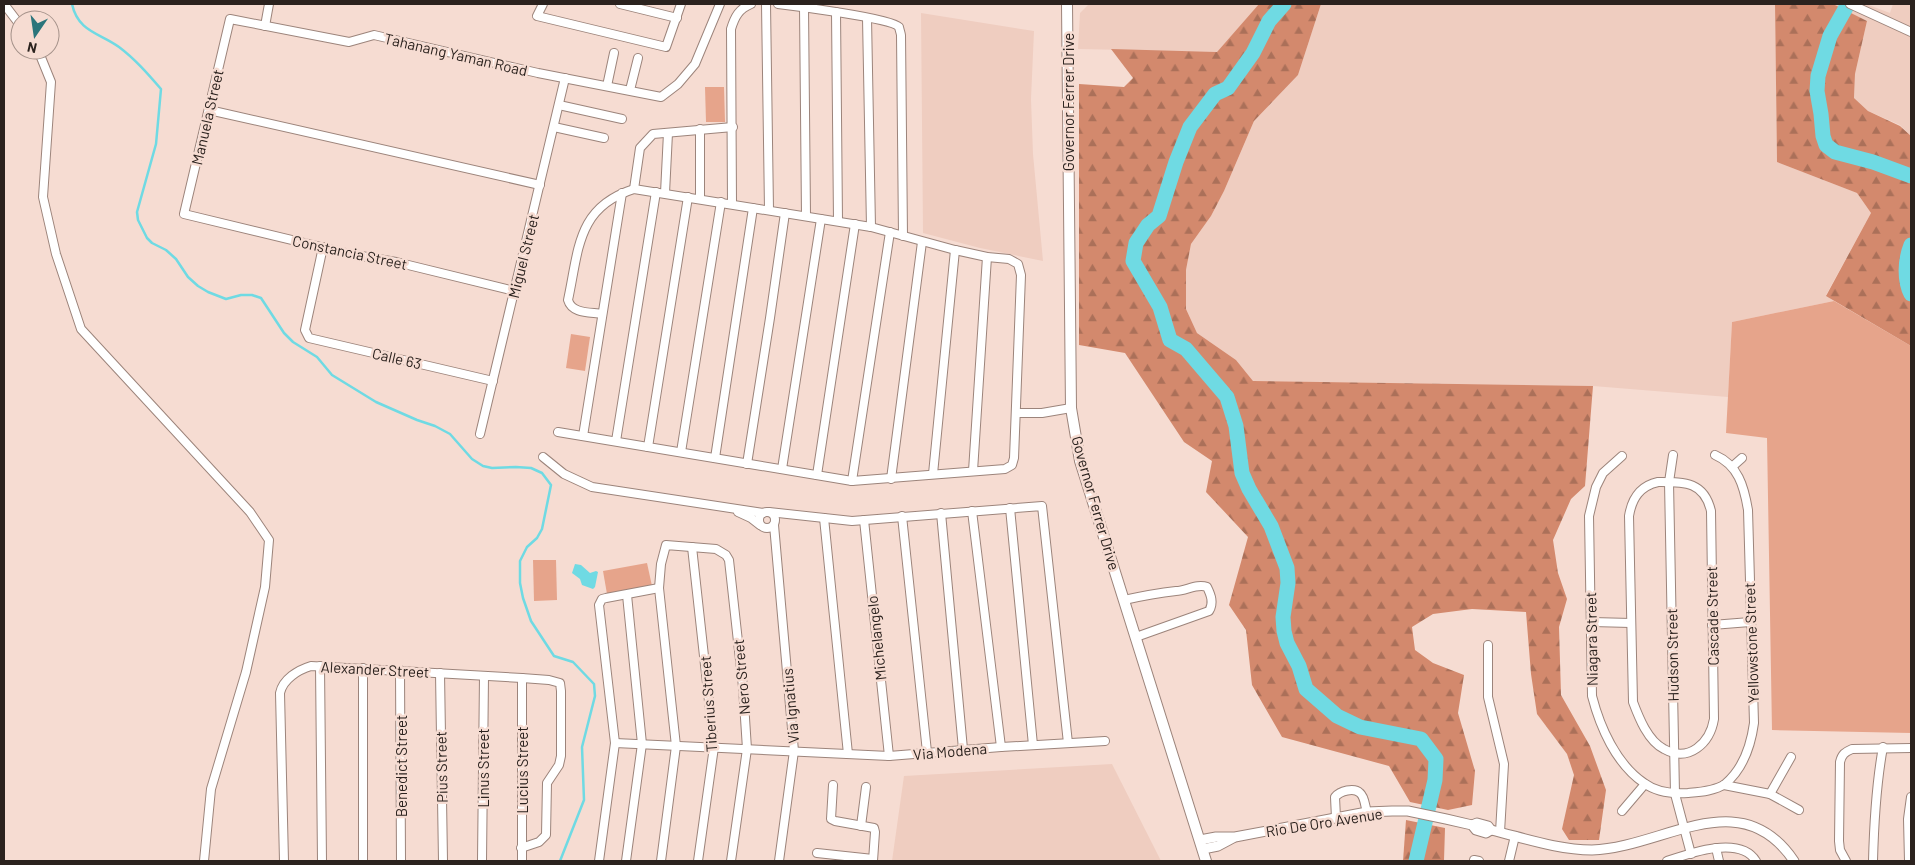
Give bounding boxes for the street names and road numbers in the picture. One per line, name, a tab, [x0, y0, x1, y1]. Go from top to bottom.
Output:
street label: Tahanang Yaman Road	[383, 29, 529, 79]
street label: Governor Ferrer Drive	[1059, 33, 1077, 171]
street label: Manuela Street	[187, 67, 227, 167]
street label: Miguel Street	[504, 212, 542, 300]
street label: Constancia Street	[291, 231, 409, 273]
street label: Calle 63	[371, 344, 423, 372]
street label: Governor Ferrer Drive	[1068, 434, 1124, 572]
street label: Cascade Street	[1702, 566, 1722, 666]
street label: Yellowstone Street	[1740, 582, 1762, 704]
street label: Niagara Street	[1581, 592, 1601, 686]
street label: Michelangelo	[863, 595, 889, 681]
street label: Hudson Street	[1662, 608, 1682, 702]
street label: Nero Street	[729, 639, 753, 715]
street label: Tiberius Street	[696, 655, 720, 753]
street label: Alexander Street	[320, 657, 430, 681]
street label: Via Ignatius	[778, 668, 802, 744]
street label: Benedict Street	[392, 715, 410, 817]
street label: Lucius Street	[513, 726, 531, 814]
street label: Linus Street	[474, 728, 492, 808]
street label: Pius Street	[431, 731, 451, 803]
street label: Via Modena	[912, 739, 988, 763]
street label: Rio De Oro Avenue	[1264, 804, 1384, 840]

